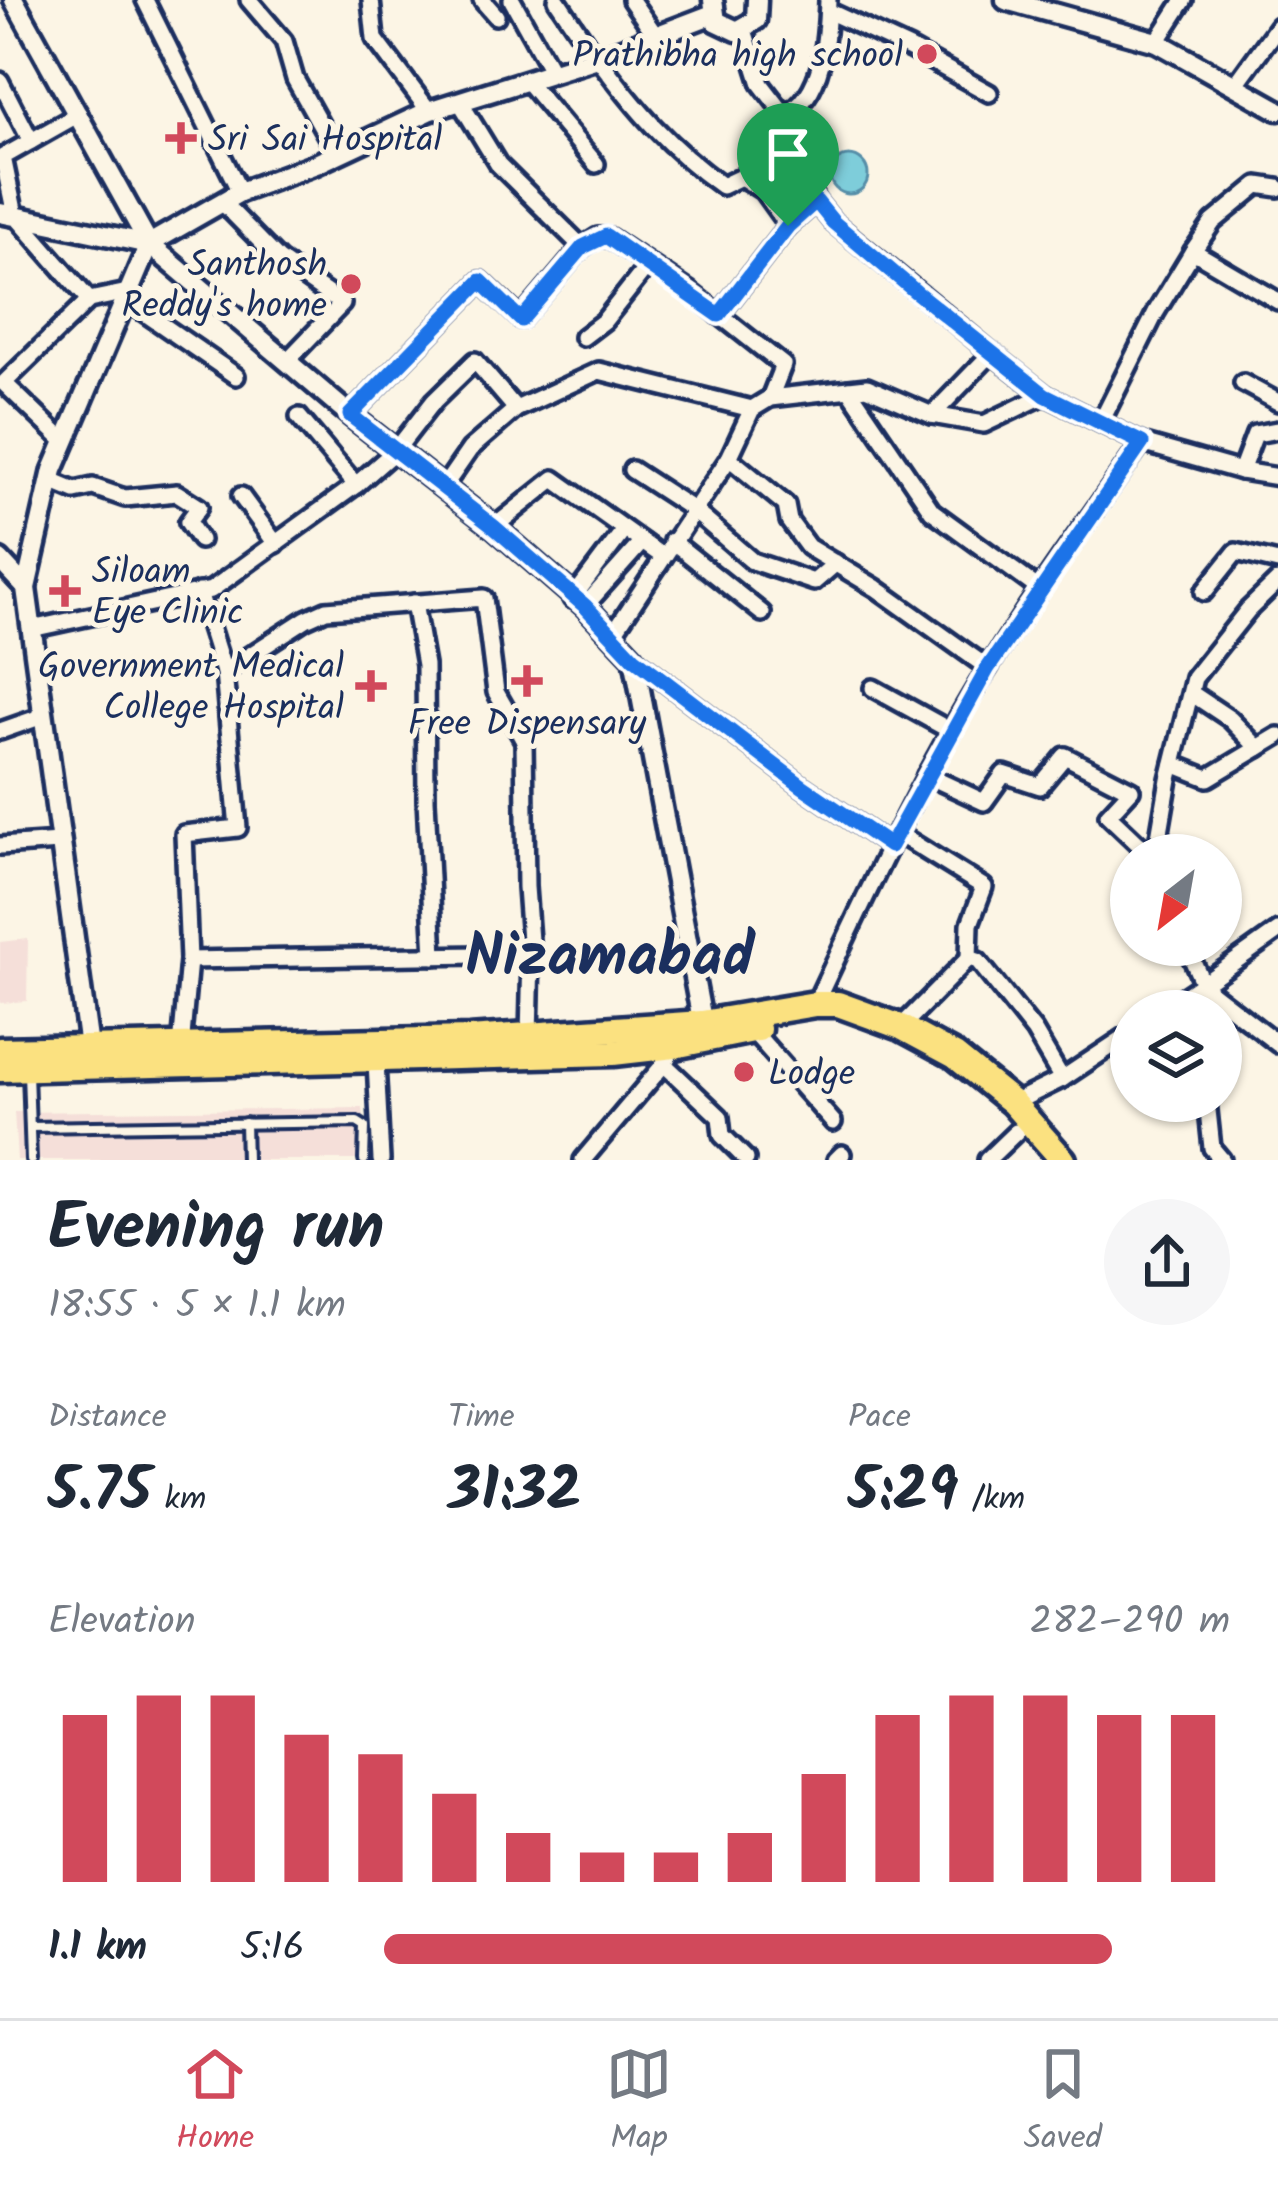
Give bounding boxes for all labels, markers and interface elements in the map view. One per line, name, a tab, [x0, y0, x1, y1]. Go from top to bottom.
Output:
place label: Prathibha high school	[573, 29, 903, 86]
marker: Prathibha high school	[914, 41, 940, 67]
pin	[737, 103, 839, 226]
place label: Sri Sai Hospital	[208, 113, 442, 170]
icon: arrive	[755, 121, 821, 187]
marker: Sri Sai Hospital	[165, 122, 197, 154]
place label: Santhosh Reddy's home	[122, 238, 327, 336]
marker: Santhosh Reddy's home	[338, 271, 364, 297]
place label: Siloam Eye Clinic	[92, 545, 243, 643]
marker: Siloam Eye Clinic	[49, 575, 81, 607]
place label: Government Medical College Hospital	[38, 640, 344, 738]
marker: Free Dispensary	[514, 668, 540, 694]
marker: Government Medical College Hospital	[355, 670, 387, 702]
place label: Free Dispensary	[408, 697, 647, 754]
north arrow	[1110, 834, 1242, 966]
map controls	[1110, 834, 1242, 1122]
district label: Nizamabad	[465, 911, 756, 1007]
button: layers	[1110, 990, 1242, 1122]
place label: Lodge	[768, 1047, 855, 1104]
marker: Lodge	[731, 1059, 757, 1085]
text: Evening run	[48, 1178, 384, 1283]
button: share	[1104, 1199, 1230, 1325]
text: 18:55 · 5 × 1.1 km	[48, 1276, 346, 1338]
text: Distance	[48, 1392, 167, 1445]
text: Time	[448, 1392, 515, 1445]
text: Pace	[848, 1392, 911, 1445]
text: 5.75	[48, 1445, 151, 1541]
text: 31:32	[448, 1445, 582, 1541]
text: 5:29	[848, 1445, 958, 1541]
text: km	[151, 1474, 206, 1527]
text: /km	[958, 1474, 1025, 1527]
text: Elevation	[48, 1592, 196, 1654]
text: 282–290 m	[1030, 1592, 1230, 1654]
text: 1.1 km	[48, 1918, 147, 1980]
text: 5:16	[240, 1918, 304, 1980]
tab: Home	[176, 2041, 254, 2166]
tab: Map	[606, 2041, 672, 2166]
tab: Saved	[1024, 2041, 1102, 2166]

